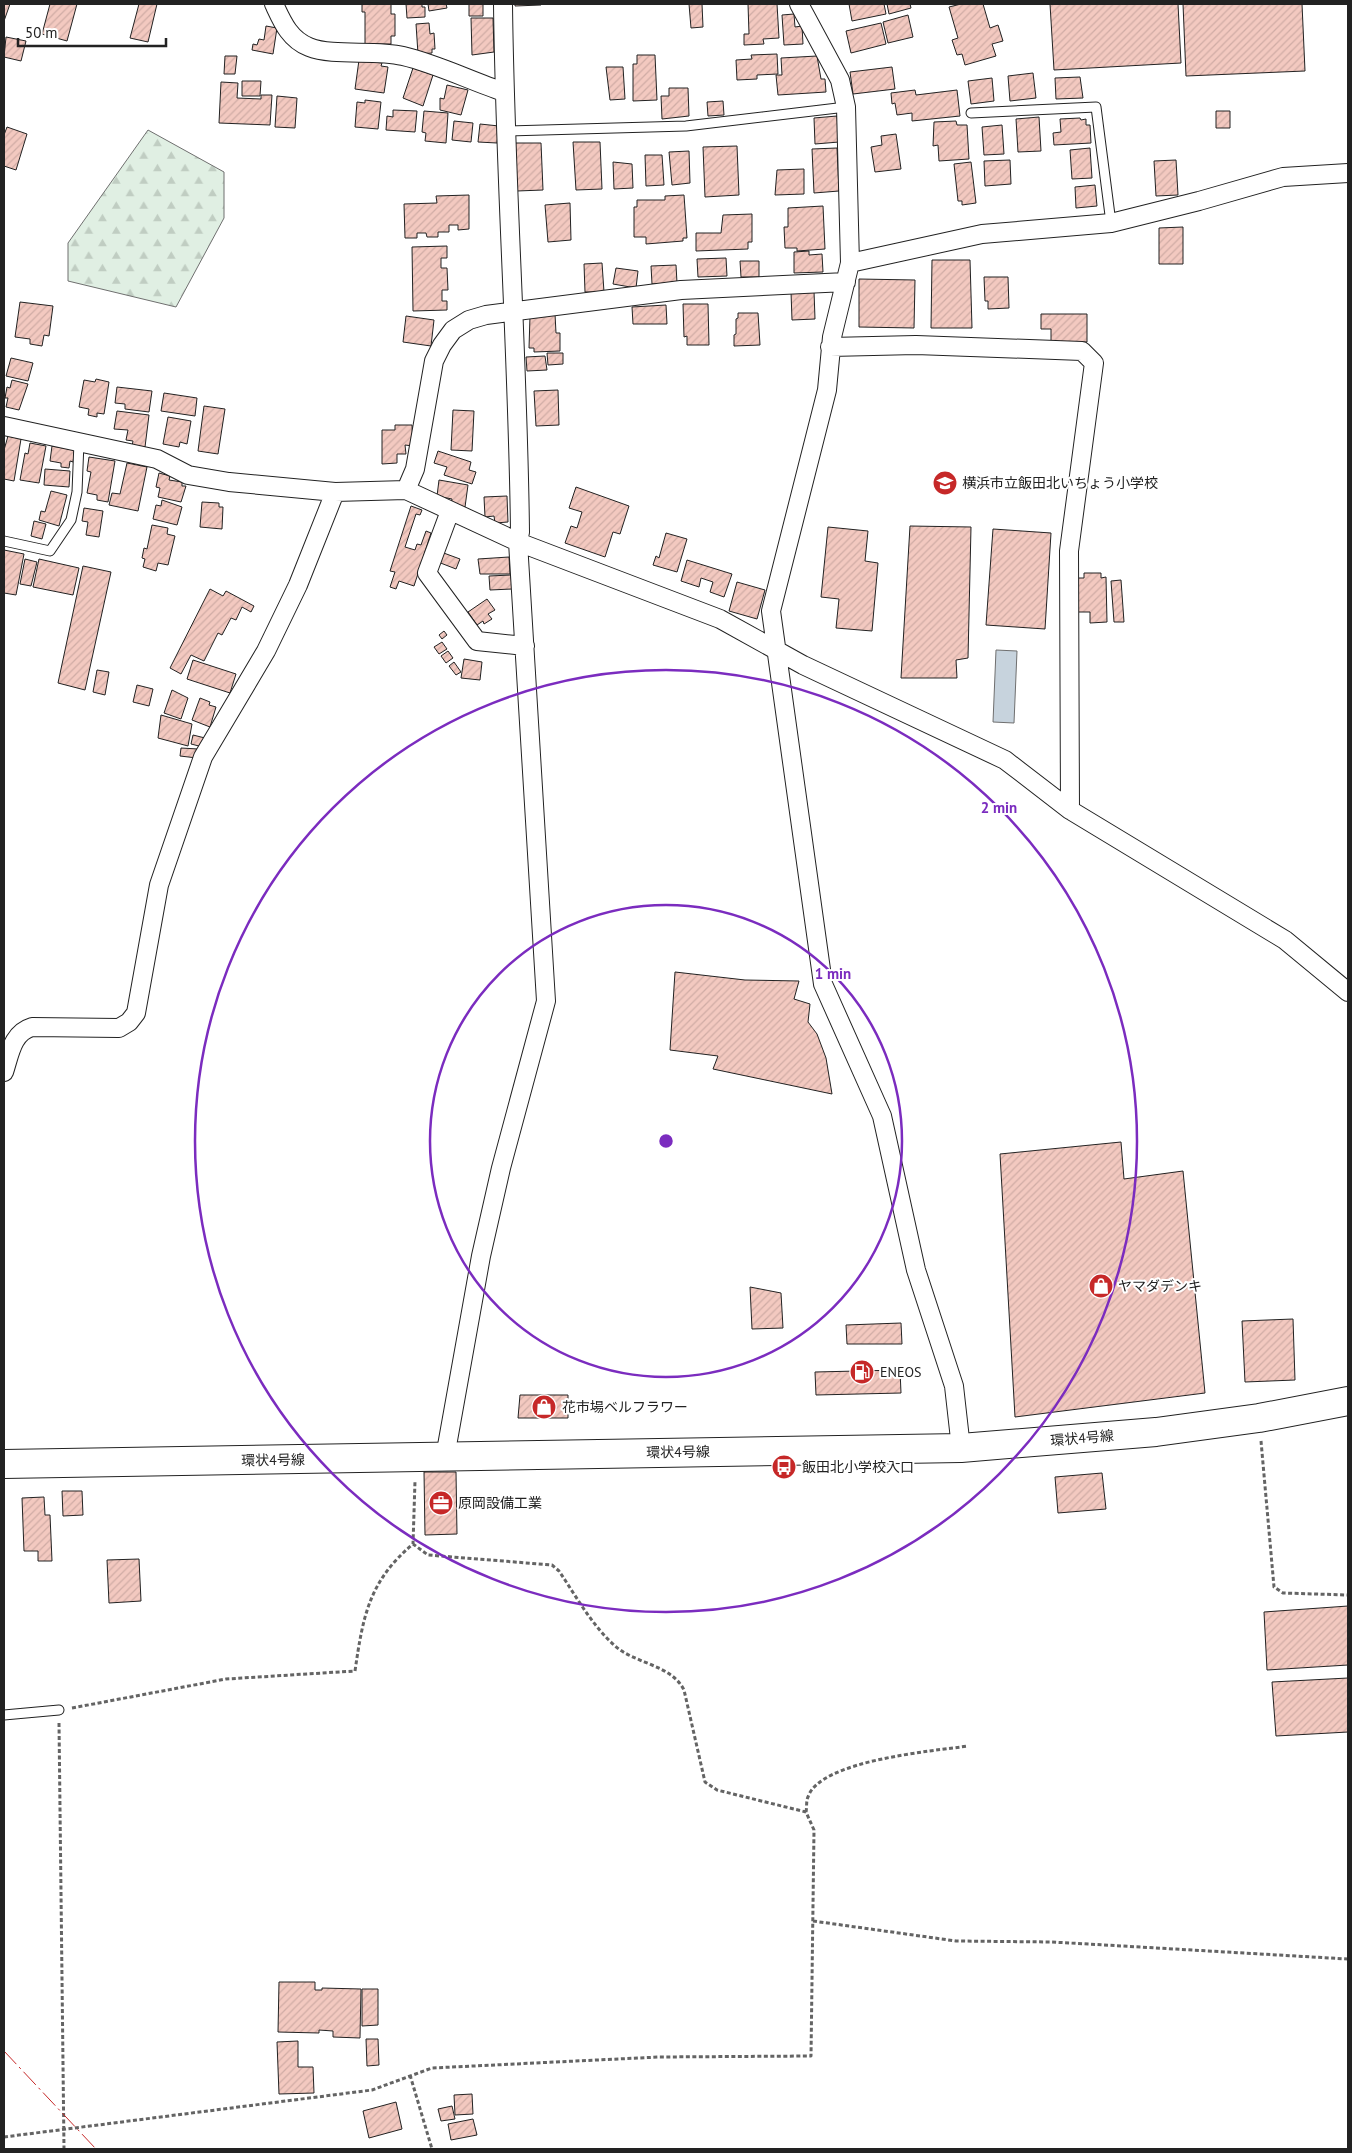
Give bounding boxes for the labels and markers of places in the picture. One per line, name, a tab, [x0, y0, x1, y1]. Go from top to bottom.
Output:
school or university icon: 横浜市立飯田北いちょう小学校	[932, 470, 958, 496]
place label: 横浜市立飯田北いちょう小学校	[962, 474, 1158, 492]
centre of rings	[657, 1132, 675, 1150]
shop icon: ヤマダデンキ	[1088, 1273, 1114, 1299]
place label: ヤマダデンキ	[1118, 1277, 1202, 1295]
fuel station icon: ENEOS	[849, 1359, 875, 1385]
place label: ENEOS	[880, 1363, 921, 1381]
shop icon: 花市場ベルフラワー	[531, 1394, 557, 1420]
place label: 花市場ベルフラワー	[562, 1398, 688, 1416]
bus stop icon: 飯田北小学校入口	[771, 1454, 797, 1480]
place label: 飯田北小学校入口	[802, 1458, 914, 1476]
office icon: 原岡設備工業	[428, 1490, 454, 1516]
place label: 原岡設備工業	[458, 1494, 542, 1512]

